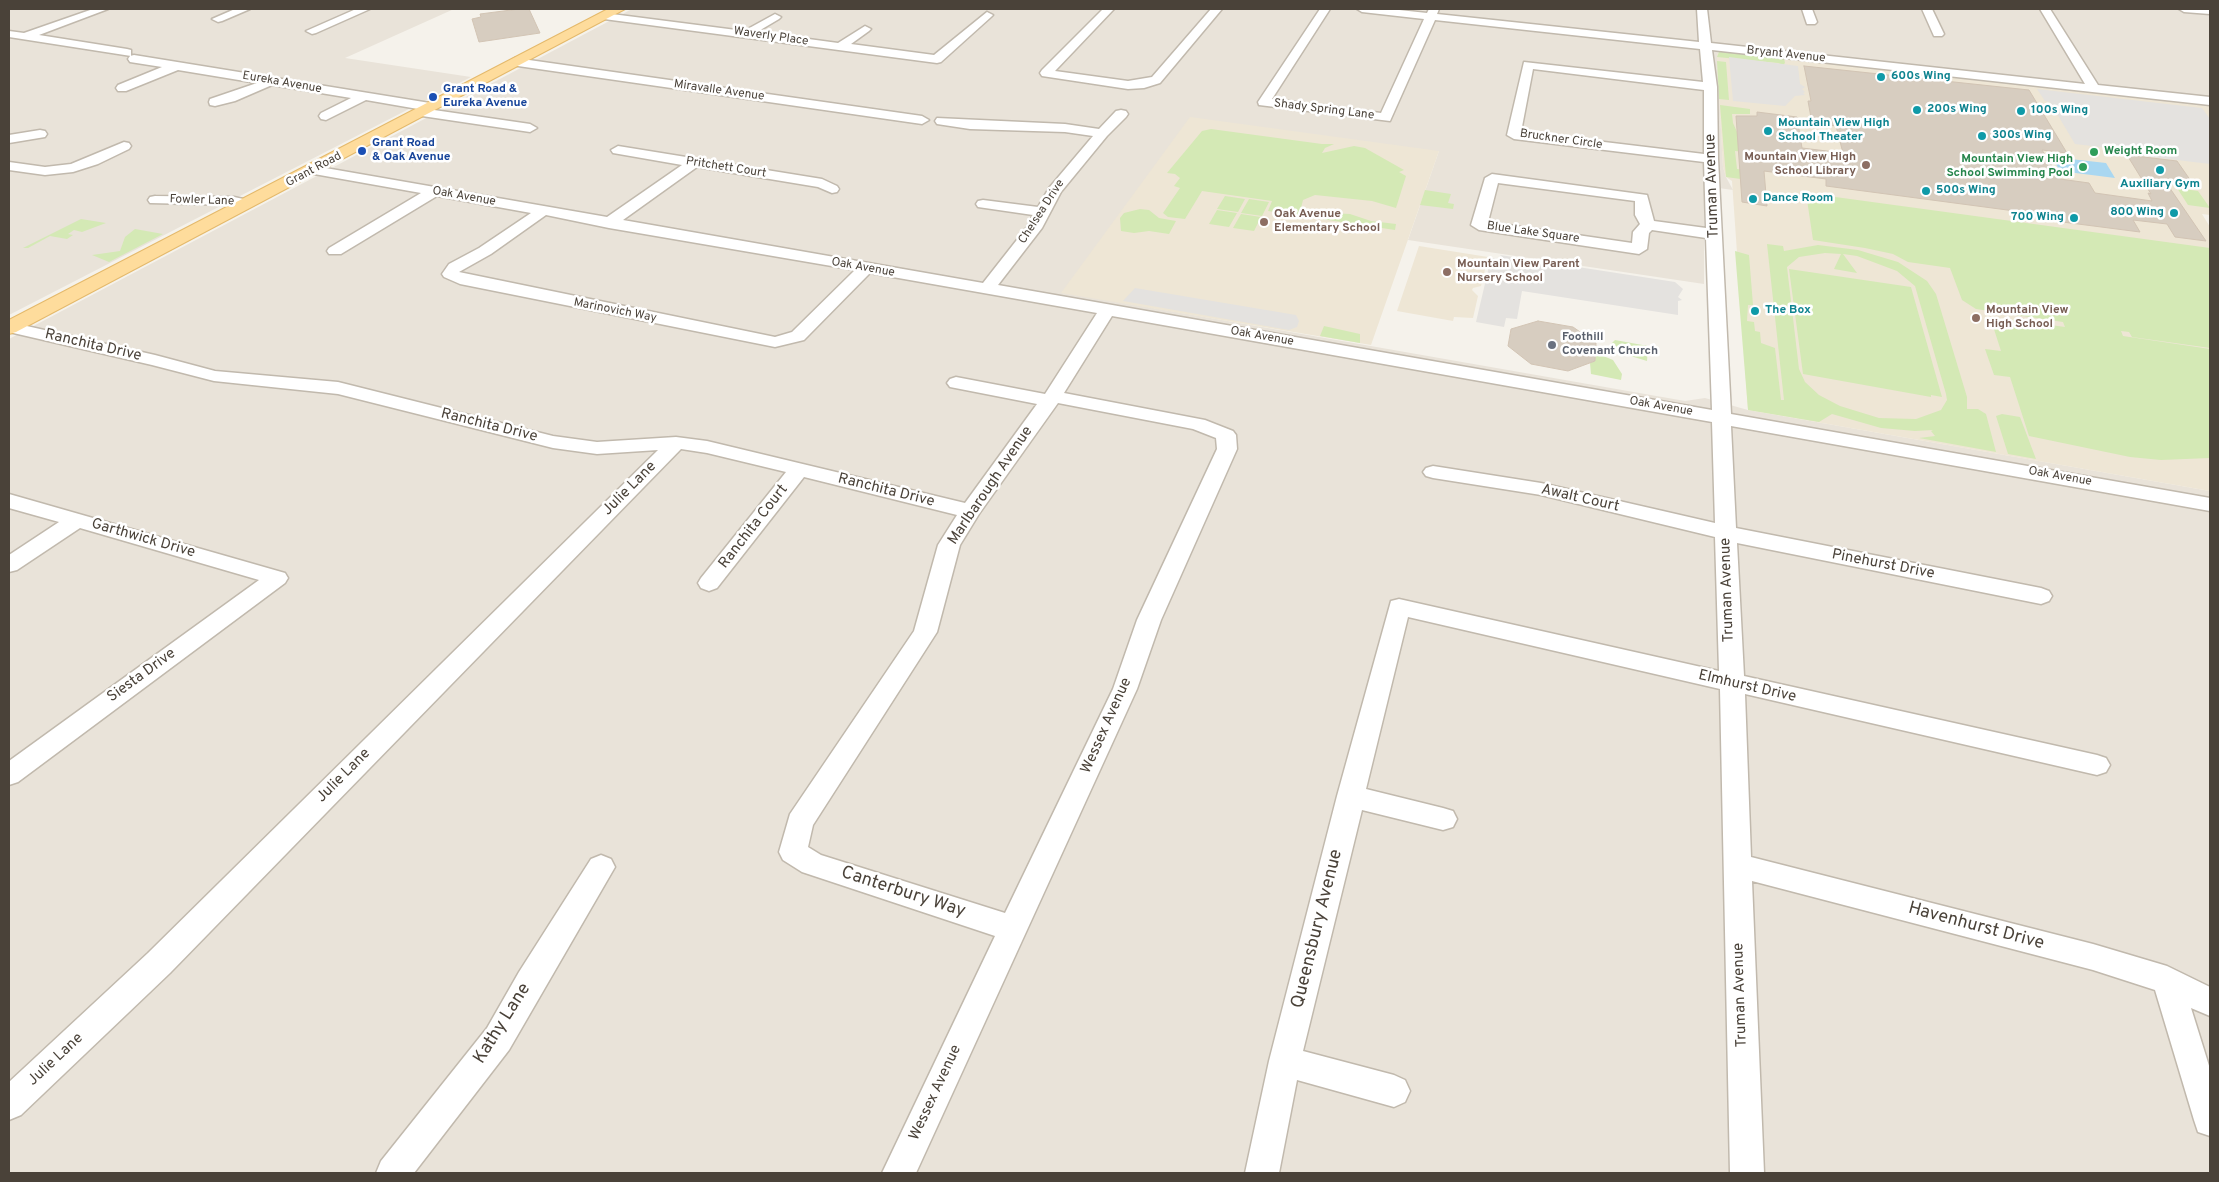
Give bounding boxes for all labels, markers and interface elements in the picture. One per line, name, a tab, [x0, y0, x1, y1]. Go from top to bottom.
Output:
street label: Waverly Place	[733, 25, 809, 49]
street label: Bryant Avenue	[1746, 44, 1826, 66]
street label: Eureka Avenue	[241, 69, 323, 97]
place label: 600s Wing	[1891, 70, 1951, 84]
marker: 600s Wing	[1875, 71, 1887, 83]
street label: Miravalle Avenue	[673, 78, 765, 104]
place label: Grant Road & Eureka Avenue	[443, 83, 527, 111]
marker: Grant Road & Eureka Avenue	[427, 91, 439, 103]
street label: Shady Spring Lane	[1273, 97, 1375, 123]
place label: 200s Wing	[1927, 103, 1987, 117]
marker: 200s Wing	[1911, 104, 1923, 116]
place label: 100s Wing	[2031, 104, 2088, 118]
marker: 100s Wing	[2015, 105, 2027, 117]
place label: Mountain View High School Theater	[1778, 117, 1890, 145]
marker: Mountain View High School Theater	[1762, 125, 1774, 137]
street label: Bruckner Circle	[1519, 127, 1603, 153]
place label: 300s Wing	[1992, 129, 2051, 143]
marker: 300s Wing	[1976, 130, 1988, 142]
street label: Truman Avenue	[1702, 133, 1724, 239]
place label: Grant Road & Oak Avenue	[372, 137, 450, 165]
marker: Grant Road & Oak Avenue	[356, 145, 368, 157]
place label: Weight Room	[2104, 145, 2177, 159]
marker: Weight Room	[2088, 146, 2100, 158]
street label: Grant Road	[284, 149, 344, 191]
place label: Mountain View High School Library	[1744, 151, 1856, 179]
place label: Mountain View High School Swimming Pool	[1946, 153, 2073, 181]
street label: Pritchett Court	[685, 155, 767, 181]
marker: Mountain View High School Library	[1860, 159, 1872, 171]
marker: Mountain View High School Swimming Pool	[2077, 161, 2089, 173]
marker: Auxiliary Gym	[2154, 164, 2166, 176]
street label: Chelsea Drive	[1016, 177, 1068, 247]
place label: Auxiliary Gym	[2120, 178, 2200, 192]
street label: Oak Avenue	[431, 184, 497, 210]
place label: 500s Wing	[1936, 184, 1996, 198]
marker: 500s Wing	[1920, 185, 1932, 197]
place label: Dance Room	[1763, 192, 1833, 206]
street label: Fowler Lane	[169, 193, 235, 209]
marker: Dance Room	[1747, 193, 1759, 205]
place label: 800 Wing	[2110, 206, 2164, 220]
marker: 800 Wing	[2168, 207, 2180, 219]
place label: Oak Avenue Elementary School	[1274, 208, 1380, 236]
place label: 700 Wing	[2011, 211, 2064, 225]
marker: 700 Wing	[2068, 212, 2080, 224]
marker: Oak Avenue Elementary School	[1258, 216, 1270, 228]
street label: Blue Lake Square	[1486, 219, 1580, 247]
street label: Oak Avenue	[830, 255, 896, 281]
place label: Mountain View Parent Nursery School	[1457, 258, 1580, 286]
marker: Mountain View Parent Nursery School	[1441, 266, 1453, 278]
street label: Marinovich Way	[572, 296, 658, 326]
place label: The Box	[1765, 304, 1811, 318]
place label: Mountain View High School	[1986, 304, 2069, 332]
marker: The Box	[1749, 305, 1761, 317]
marker: Mountain View High School	[1970, 312, 1982, 324]
street label: Oak Avenue	[1229, 324, 1295, 350]
street label: Ranchita Drive	[43, 326, 143, 366]
place label: Foothill Covenant Church	[1562, 331, 1658, 359]
marker: Foothill Covenant Church	[1546, 339, 1558, 351]
street label: Oak Avenue	[1628, 394, 1694, 420]
street label: Ranchita Drive	[439, 405, 539, 447]
street label: Marlbarough Avenue	[945, 423, 1037, 549]
street label: Julie Lane	[599, 458, 661, 520]
street label: Oak Avenue	[2027, 464, 2093, 490]
street label: Ranchita Drive	[836, 470, 936, 512]
street label: Ranchita Court	[716, 481, 792, 573]
street label: Awalt Court	[1539, 481, 1621, 517]
street label: Garthwick Drive	[89, 516, 197, 562]
street label: Truman Avenue	[1717, 537, 1739, 643]
street label: Pinehurst Drive	[1830, 546, 1936, 584]
street label: Siesta Drive	[104, 645, 180, 707]
street label: Elmhurst Drive	[1696, 667, 1798, 707]
street label: Wessex Avenue	[1078, 675, 1136, 777]
street label: Julie Lane	[313, 745, 375, 807]
street label: Queensbury Avenue	[1288, 847, 1348, 1011]
street label: Canterbury Way	[838, 863, 968, 923]
street label: Havenhurst Drive	[1906, 898, 2046, 956]
street label: Truman Avenue	[1730, 942, 1752, 1048]
street label: Kathy Lane	[470, 980, 536, 1068]
street label: Julie Lane	[25, 1030, 87, 1090]
street label: Wessex Avenue	[906, 1042, 966, 1144]

